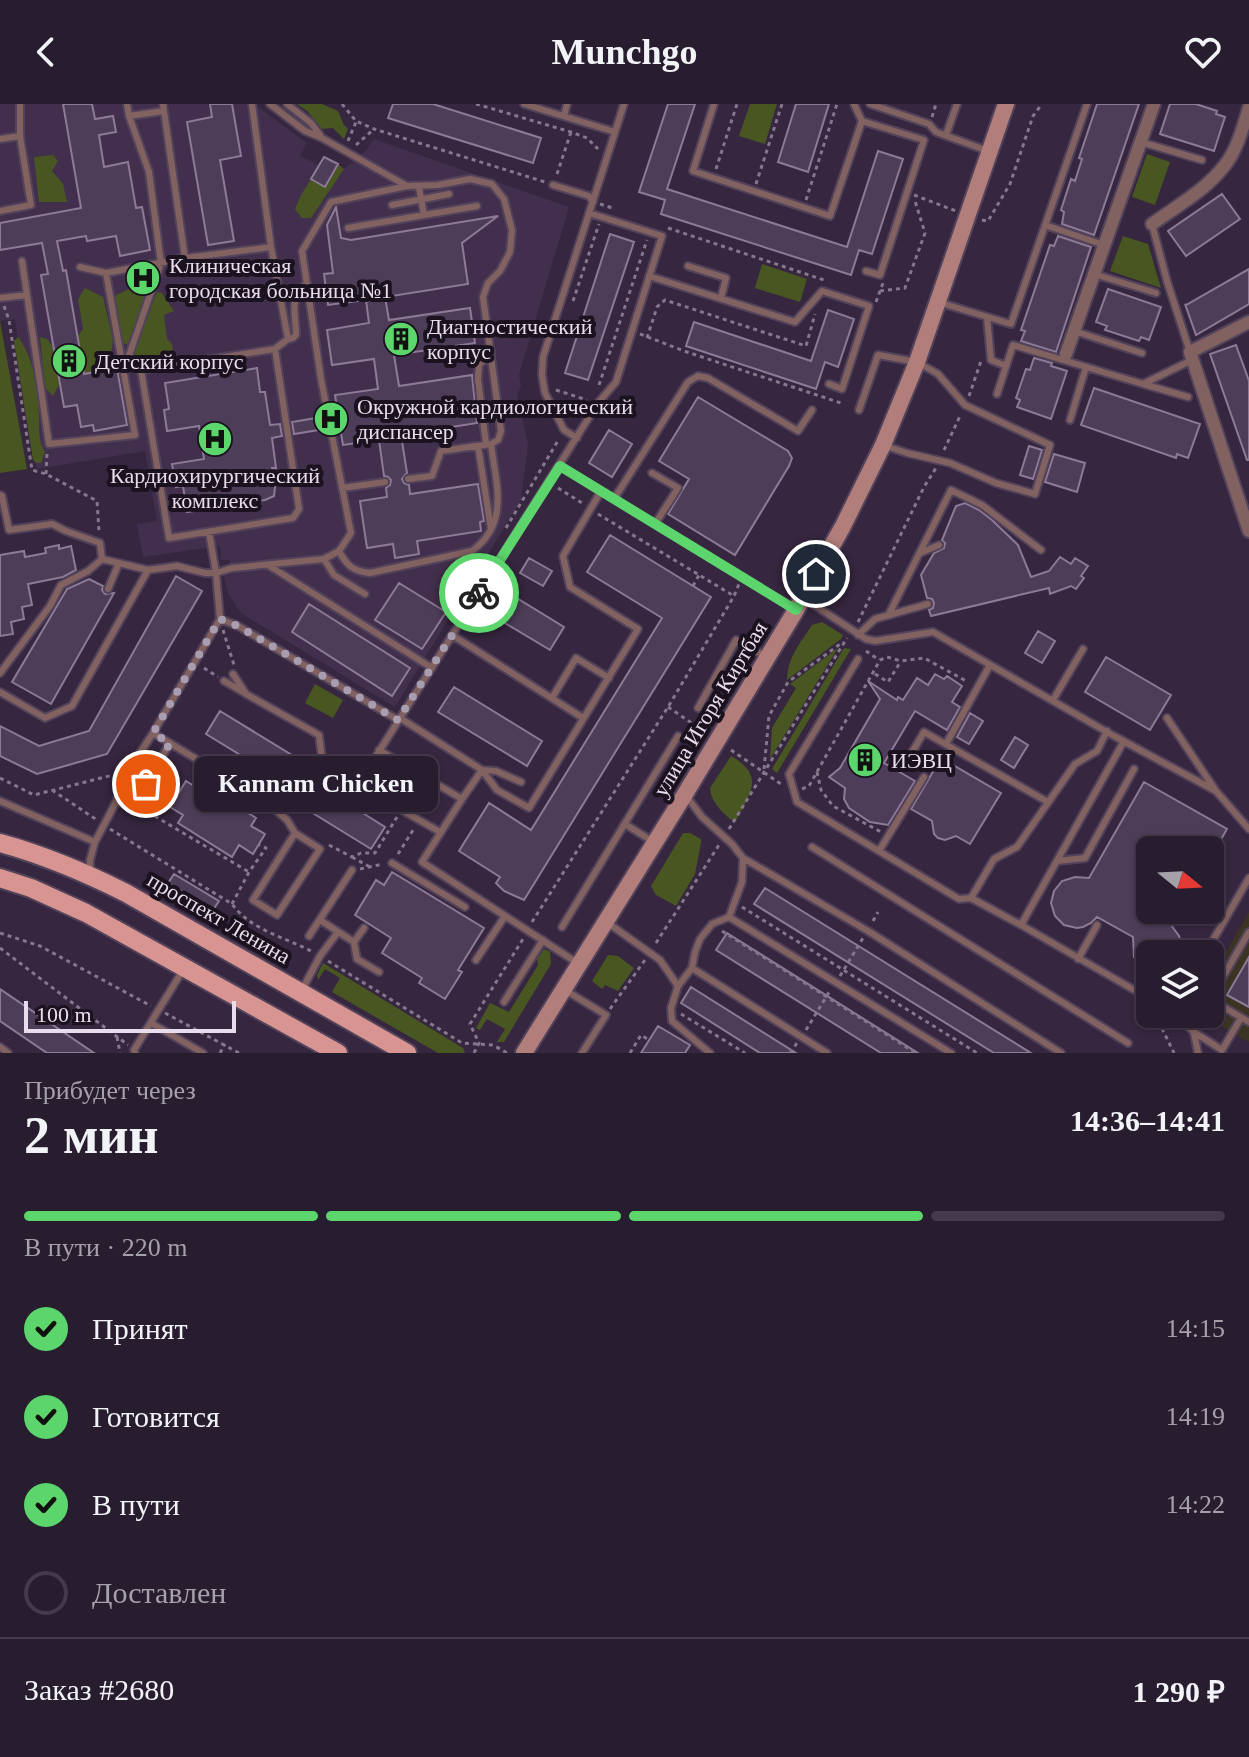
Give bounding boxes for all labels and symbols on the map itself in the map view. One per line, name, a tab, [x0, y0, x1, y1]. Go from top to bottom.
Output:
place label: Клиническая городская больница №1	[169, 253, 392, 303]
hospital icon: Клиническая городская больница №1	[124, 259, 162, 297]
place label: Диагностический корпус	[427, 314, 593, 364]
building icon: Диагностический корпус	[382, 320, 420, 358]
building icon: Детский корпус	[50, 342, 88, 380]
place label: Детский корпус	[95, 349, 244, 374]
place label: Окружной кардиологический диспансер	[357, 394, 633, 444]
hospital icon: Окружной кардиологический диспансер	[312, 400, 350, 438]
hospital icon: Кардиохирургический комплекс	[196, 420, 234, 458]
place label: Кардиохирургический комплекс	[110, 463, 320, 513]
pin	[782, 540, 850, 608]
courier	[439, 553, 519, 633]
street label: улица Игоря Киртбая	[648, 617, 772, 801]
building icon: ИЭВЦ	[846, 741, 884, 779]
place label: ИЭВЦ	[891, 748, 952, 773]
pin	[112, 750, 180, 818]
callout: Kannam Chicken	[194, 756, 438, 812]
north arrow	[1136, 836, 1224, 924]
street label: проспект Ленина	[143, 867, 295, 969]
scale bar	[24, 997, 236, 1033]

